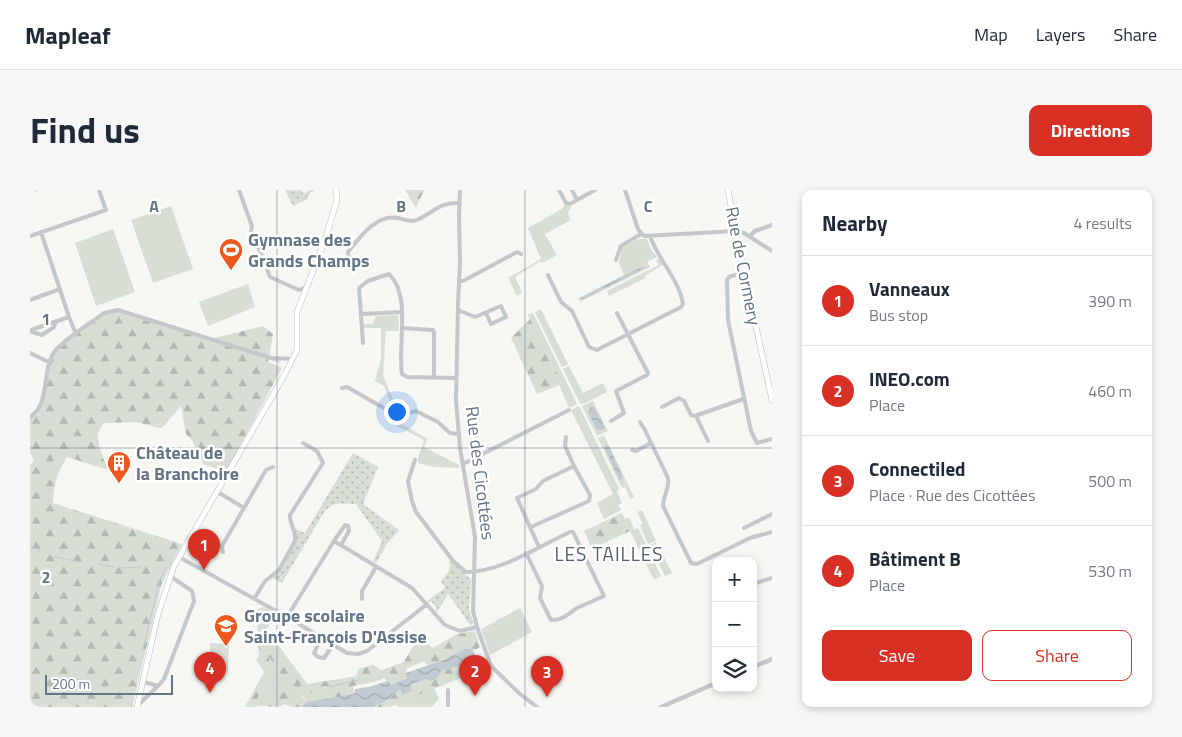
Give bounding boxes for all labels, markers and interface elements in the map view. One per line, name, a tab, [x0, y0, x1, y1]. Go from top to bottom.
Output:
text: Mapleaf	[25, 17, 110, 53]
text: Map	[974, 21, 1008, 48]
text: Layers	[1036, 21, 1085, 48]
text: Share	[1113, 21, 1157, 48]
text: Find us	[30, 103, 140, 157]
button: Directions	[1029, 105, 1152, 156]
text: A	[149, 194, 159, 218]
text: B	[396, 194, 406, 218]
text: C	[644, 194, 653, 218]
street label: Rue de Cormery	[719, 204, 768, 328]
text: Nearby	[822, 207, 887, 239]
text: 4 results	[1073, 211, 1132, 235]
place label: Gymnase des Grands Champs	[248, 226, 370, 274]
sports icon: Gymnase des Grands Champs	[218, 237, 244, 271]
text: Vanneaux	[869, 274, 950, 303]
text: 1	[834, 289, 842, 313]
text: 390 m	[1088, 289, 1132, 313]
text: Bus stop	[869, 303, 928, 327]
text: 1	[42, 307, 50, 331]
text: INEO.com	[869, 364, 950, 393]
text: 2	[834, 379, 842, 403]
text: 460 m	[1088, 379, 1132, 403]
text: Place	[869, 393, 905, 417]
your location	[384, 399, 410, 425]
street label: Rue des Cicottées	[459, 404, 502, 541]
place label: Château de la Branchoire	[136, 439, 239, 487]
building icon: Château de la Branchoire	[106, 450, 132, 484]
text: Connectiled	[869, 454, 966, 483]
text: 3	[834, 469, 842, 493]
text: 500 m	[1088, 469, 1132, 493]
text: Place · Rue des Cicottées	[869, 483, 1035, 507]
pin: 1	[188, 529, 220, 570]
district label: LES TAILLES	[554, 539, 664, 568]
text: Bâtiment B	[869, 544, 961, 573]
map controls	[712, 557, 757, 692]
button: +	[712, 557, 757, 602]
text: 4	[834, 559, 842, 583]
text: 530 m	[1088, 559, 1132, 583]
text: 2	[42, 565, 50, 589]
text: Place	[869, 573, 905, 597]
place label: Groupe scolaire Saint-François D'Assise	[244, 602, 427, 650]
button: −	[712, 602, 757, 647]
school or university icon: Groupe scolaire Saint-François D'Assise	[213, 613, 239, 647]
button: Save	[822, 630, 972, 681]
button: Share	[982, 630, 1132, 681]
button: layers	[712, 647, 757, 692]
pin: 4	[194, 652, 226, 693]
pin: 2	[459, 655, 491, 696]
pin: 3	[531, 656, 563, 697]
scale bar	[45, 672, 172, 695]
text: 200 m	[52, 673, 90, 694]

